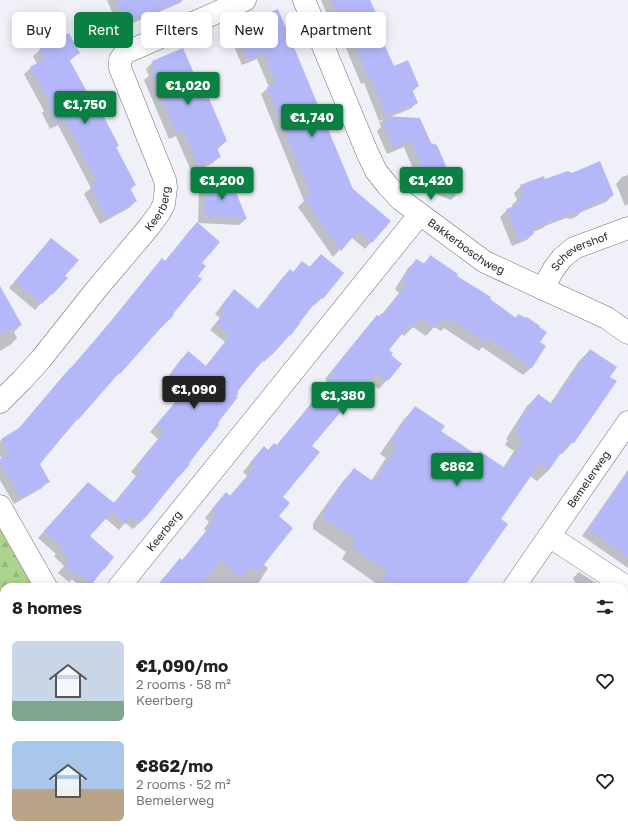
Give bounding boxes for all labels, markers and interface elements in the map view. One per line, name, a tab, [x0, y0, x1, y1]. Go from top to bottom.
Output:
chip: Buy	[12, 12, 66, 48]
chip: Rent	[74, 12, 133, 48]
chip: Filters	[141, 12, 212, 48]
chip: New	[220, 12, 278, 48]
chip: Apartment	[286, 12, 386, 48]
pin: €1,020	[155, 72, 221, 106]
text: €1,020	[166, 77, 210, 93]
pin: €1,750	[52, 91, 118, 125]
text: €1,750	[63, 96, 107, 112]
pin: €1,740	[279, 104, 345, 138]
text: €1,740	[290, 109, 334, 125]
pin: €1,200	[189, 167, 255, 201]
pin: €1,420	[398, 167, 464, 201]
text: €1,200	[200, 172, 244, 188]
text: €1,420	[409, 172, 453, 188]
street label: Keerberg	[141, 186, 172, 233]
street label: Bakkerboschweg	[426, 215, 507, 276]
street label: Schevershof	[548, 229, 610, 273]
pin: €1,090	[161, 376, 227, 410]
text: €1,090	[171, 381, 217, 397]
pin: €1,380	[310, 382, 376, 416]
text: €1,380	[321, 387, 365, 403]
street label: Bemelerweg	[564, 448, 612, 510]
pin: €862	[433, 453, 481, 487]
text: €862	[440, 458, 474, 474]
street label: Keerberg	[144, 508, 184, 554]
icon: filters	[594, 596, 616, 618]
text: 8 homes	[12, 597, 82, 618]
text: €1,090/mo	[136, 655, 228, 676]
icon: home	[44, 657, 92, 705]
icon: heart	[594, 670, 616, 692]
text: 2 rooms · 58 m²	[136, 676, 231, 692]
text: Keerberg	[136, 692, 193, 708]
text: €862/mo	[136, 755, 213, 776]
icon: home	[44, 757, 92, 805]
icon: heart	[594, 770, 616, 792]
text: 2 rooms · 52 m²	[136, 776, 231, 792]
text: Bemelerweg	[136, 792, 214, 808]

